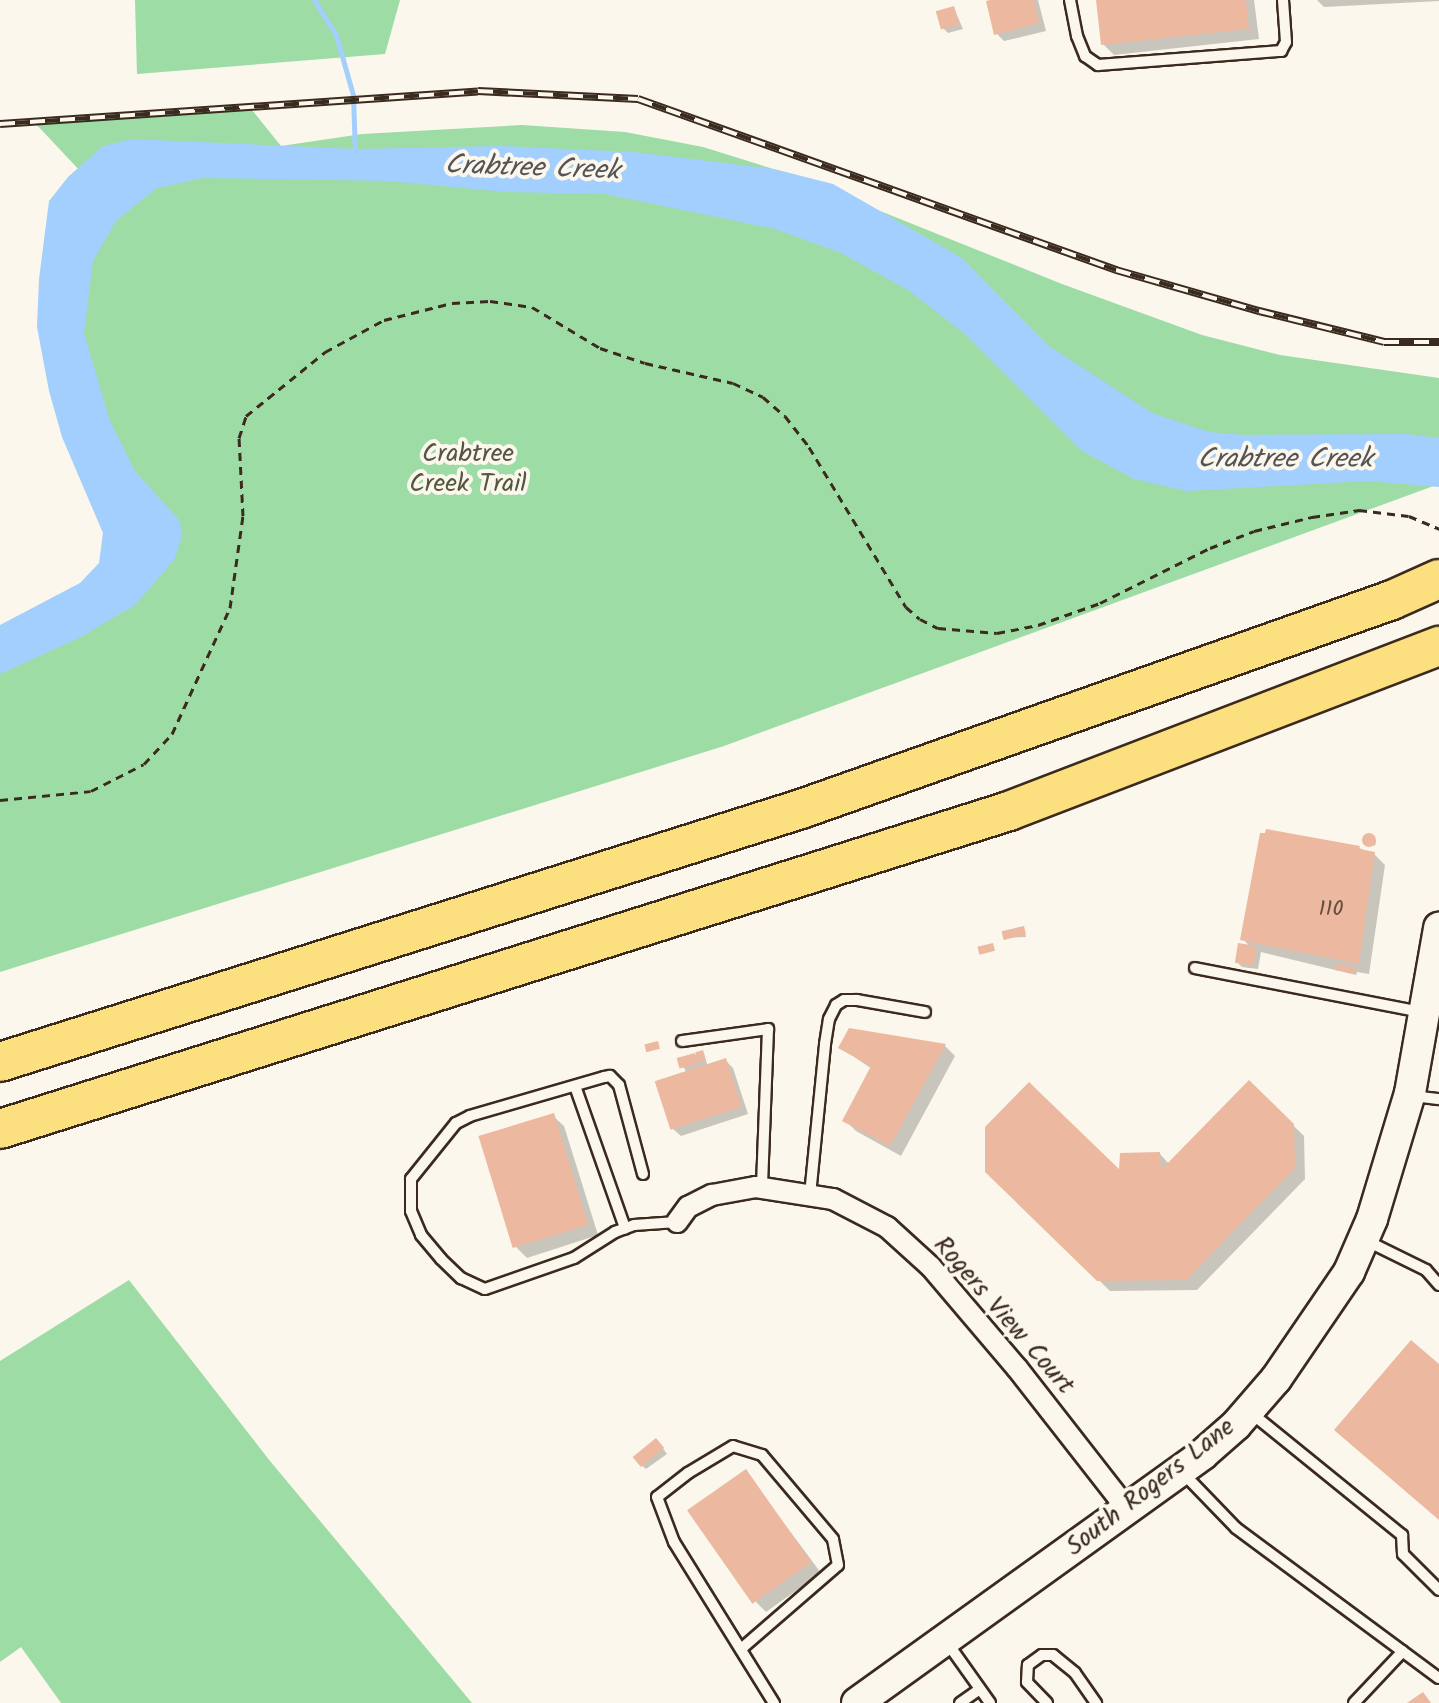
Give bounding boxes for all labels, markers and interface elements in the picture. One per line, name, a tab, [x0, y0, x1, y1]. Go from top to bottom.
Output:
water label: Crabtree Creek	[444, 149, 620, 189]
park label: Crabtree Creek Trail	[409, 439, 527, 500]
water label: Crabtree Creek	[1198, 443, 1372, 477]
house number: 110	[1319, 897, 1343, 923]
street label: Rogers View Court	[926, 1231, 1080, 1401]
street label: South Rogers Lane	[1060, 1412, 1242, 1564]

